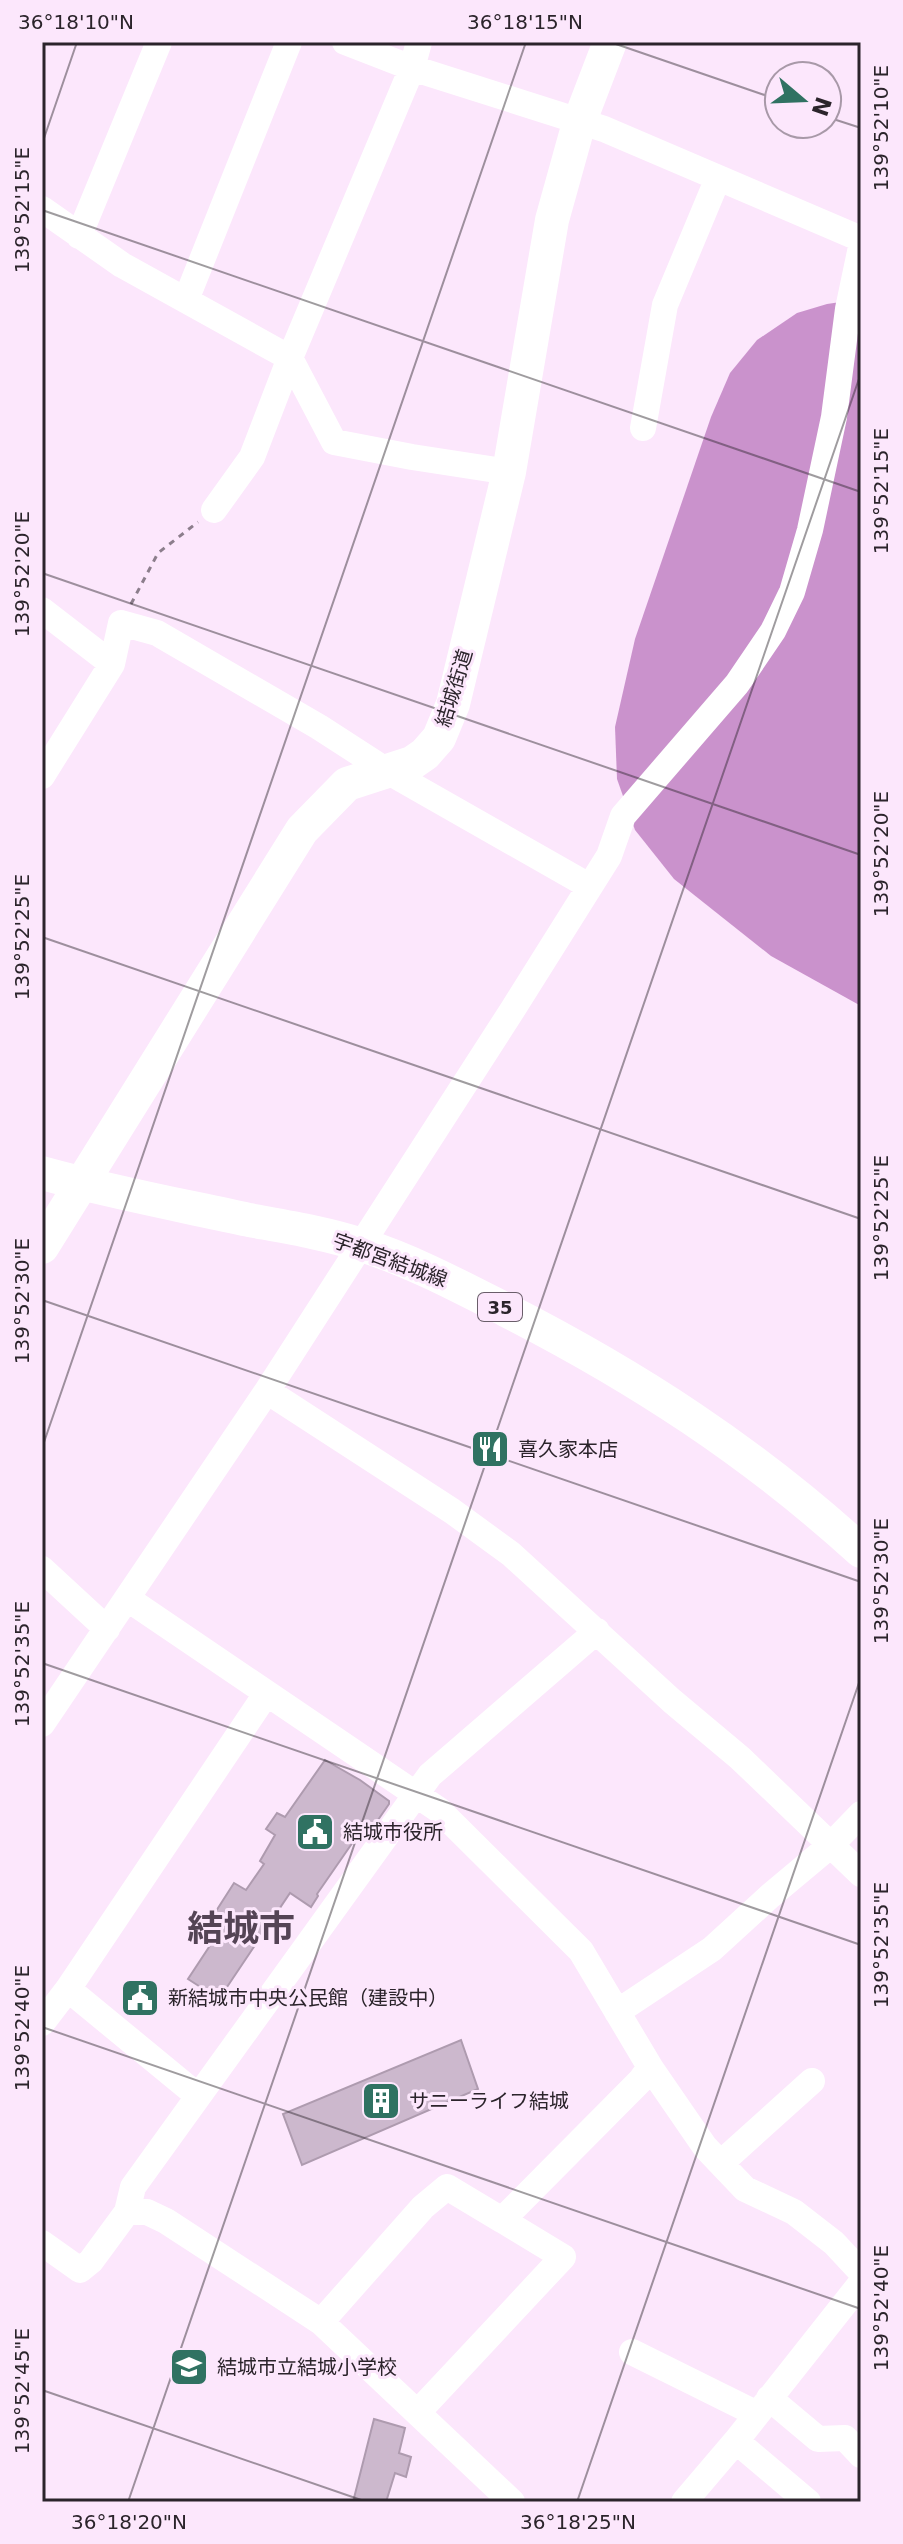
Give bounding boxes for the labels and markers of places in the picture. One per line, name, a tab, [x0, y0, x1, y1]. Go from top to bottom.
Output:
restaurant icon: 喜久家本店	[469, 1428, 511, 1470]
place label: 喜久家本店	[518, 1437, 618, 1461]
public building icon: 結城市役所	[294, 1811, 336, 1853]
place label: 結城市役所	[343, 1820, 443, 1844]
public building icon: 新結城市中央公民館（建設中）	[119, 1977, 161, 2019]
place label: 新結城市中央公民館（建設中）	[168, 1986, 448, 2010]
building icon: サニーライフ結城	[360, 2080, 402, 2122]
place label: サニーライフ結城	[409, 2089, 569, 2113]
school or university icon: 結城市立結城小学校	[168, 2346, 210, 2388]
place label: 結城市立結城小学校	[217, 2355, 397, 2379]

